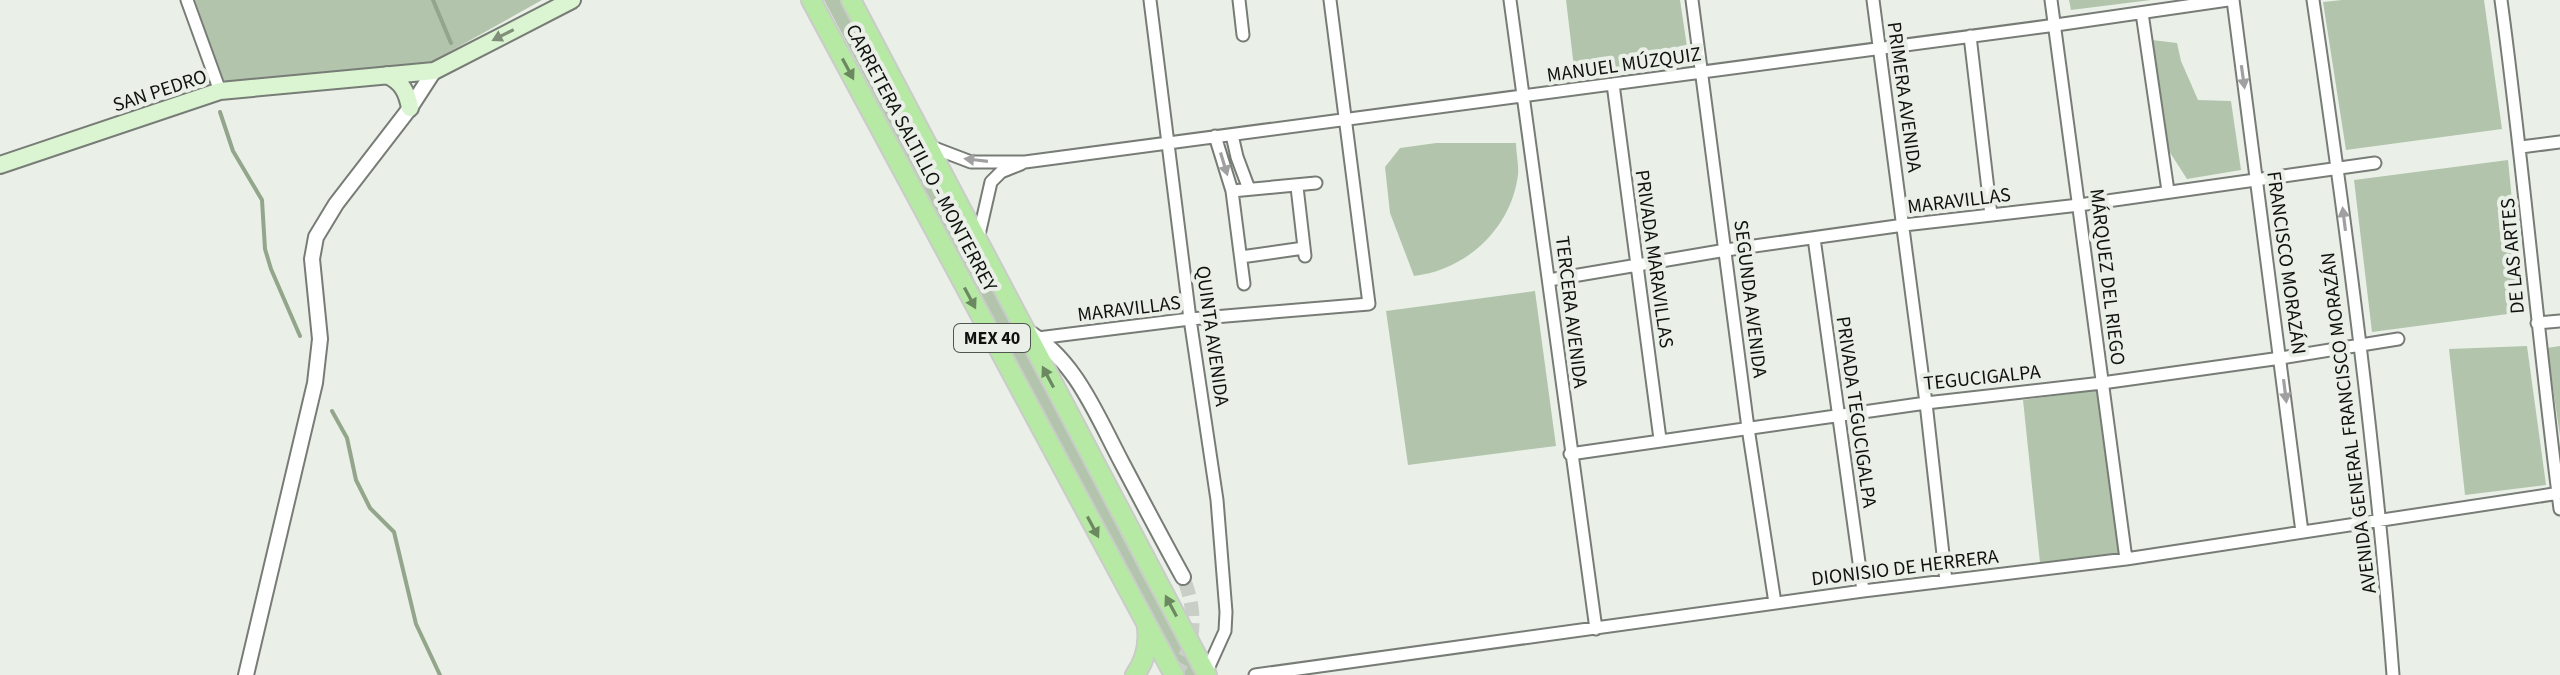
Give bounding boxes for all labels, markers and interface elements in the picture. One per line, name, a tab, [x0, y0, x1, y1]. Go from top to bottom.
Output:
street label: CARRETERA SALTILLO - MONTERREY	[838, 19, 1004, 297]
street label: PRIMERA AVENIDA	[1880, 20, 1928, 174]
one-way arrow	[491, 28, 514, 42]
street label: MANUEL MÚZQUIZ	[1545, 40, 1703, 90]
one-way arrow	[841, 57, 855, 80]
street label: SAN PEDRO	[109, 63, 211, 119]
one-way arrow	[2237, 65, 2250, 90]
one-way arrow	[1218, 152, 1231, 176]
one-way arrow	[963, 153, 988, 166]
street label: PRIVADA MARAVILLAS	[1628, 168, 1680, 350]
street label: FRANCISCO MORAZÁN	[2259, 170, 2313, 356]
street label: MARAVILLAS	[1906, 181, 2012, 221]
street label: MÁRQUEZ DEL RIEGO	[2082, 187, 2132, 367]
street label: DE LAS ARTES	[2494, 197, 2532, 315]
one-way arrow	[2337, 206, 2350, 231]
street label: SEGUNDA AVENIDA	[1726, 218, 1774, 380]
street label: TERCERA AVENIDA	[1548, 234, 1594, 390]
street label: AVENIDA GENERAL FRANCISCO MORAZÁN	[2314, 251, 2384, 595]
street label: QUINTA AVENIDA	[1188, 264, 1236, 408]
one-way arrow	[964, 287, 977, 310]
street label: MARAVILLAS	[1076, 289, 1182, 329]
street label: PRIVADA TEGUCIGALPA	[1829, 314, 1883, 510]
road number: MEX 40	[954, 324, 1030, 352]
street label: TEGUCIGALPA	[1922, 358, 2042, 398]
one-way arrow	[1042, 365, 1055, 388]
one-way arrow	[2278, 378, 2291, 403]
one-way arrow	[1087, 516, 1100, 539]
street label: DIONISIO DE HERRERA	[1810, 543, 2000, 593]
one-way arrow	[1164, 595, 1177, 618]

